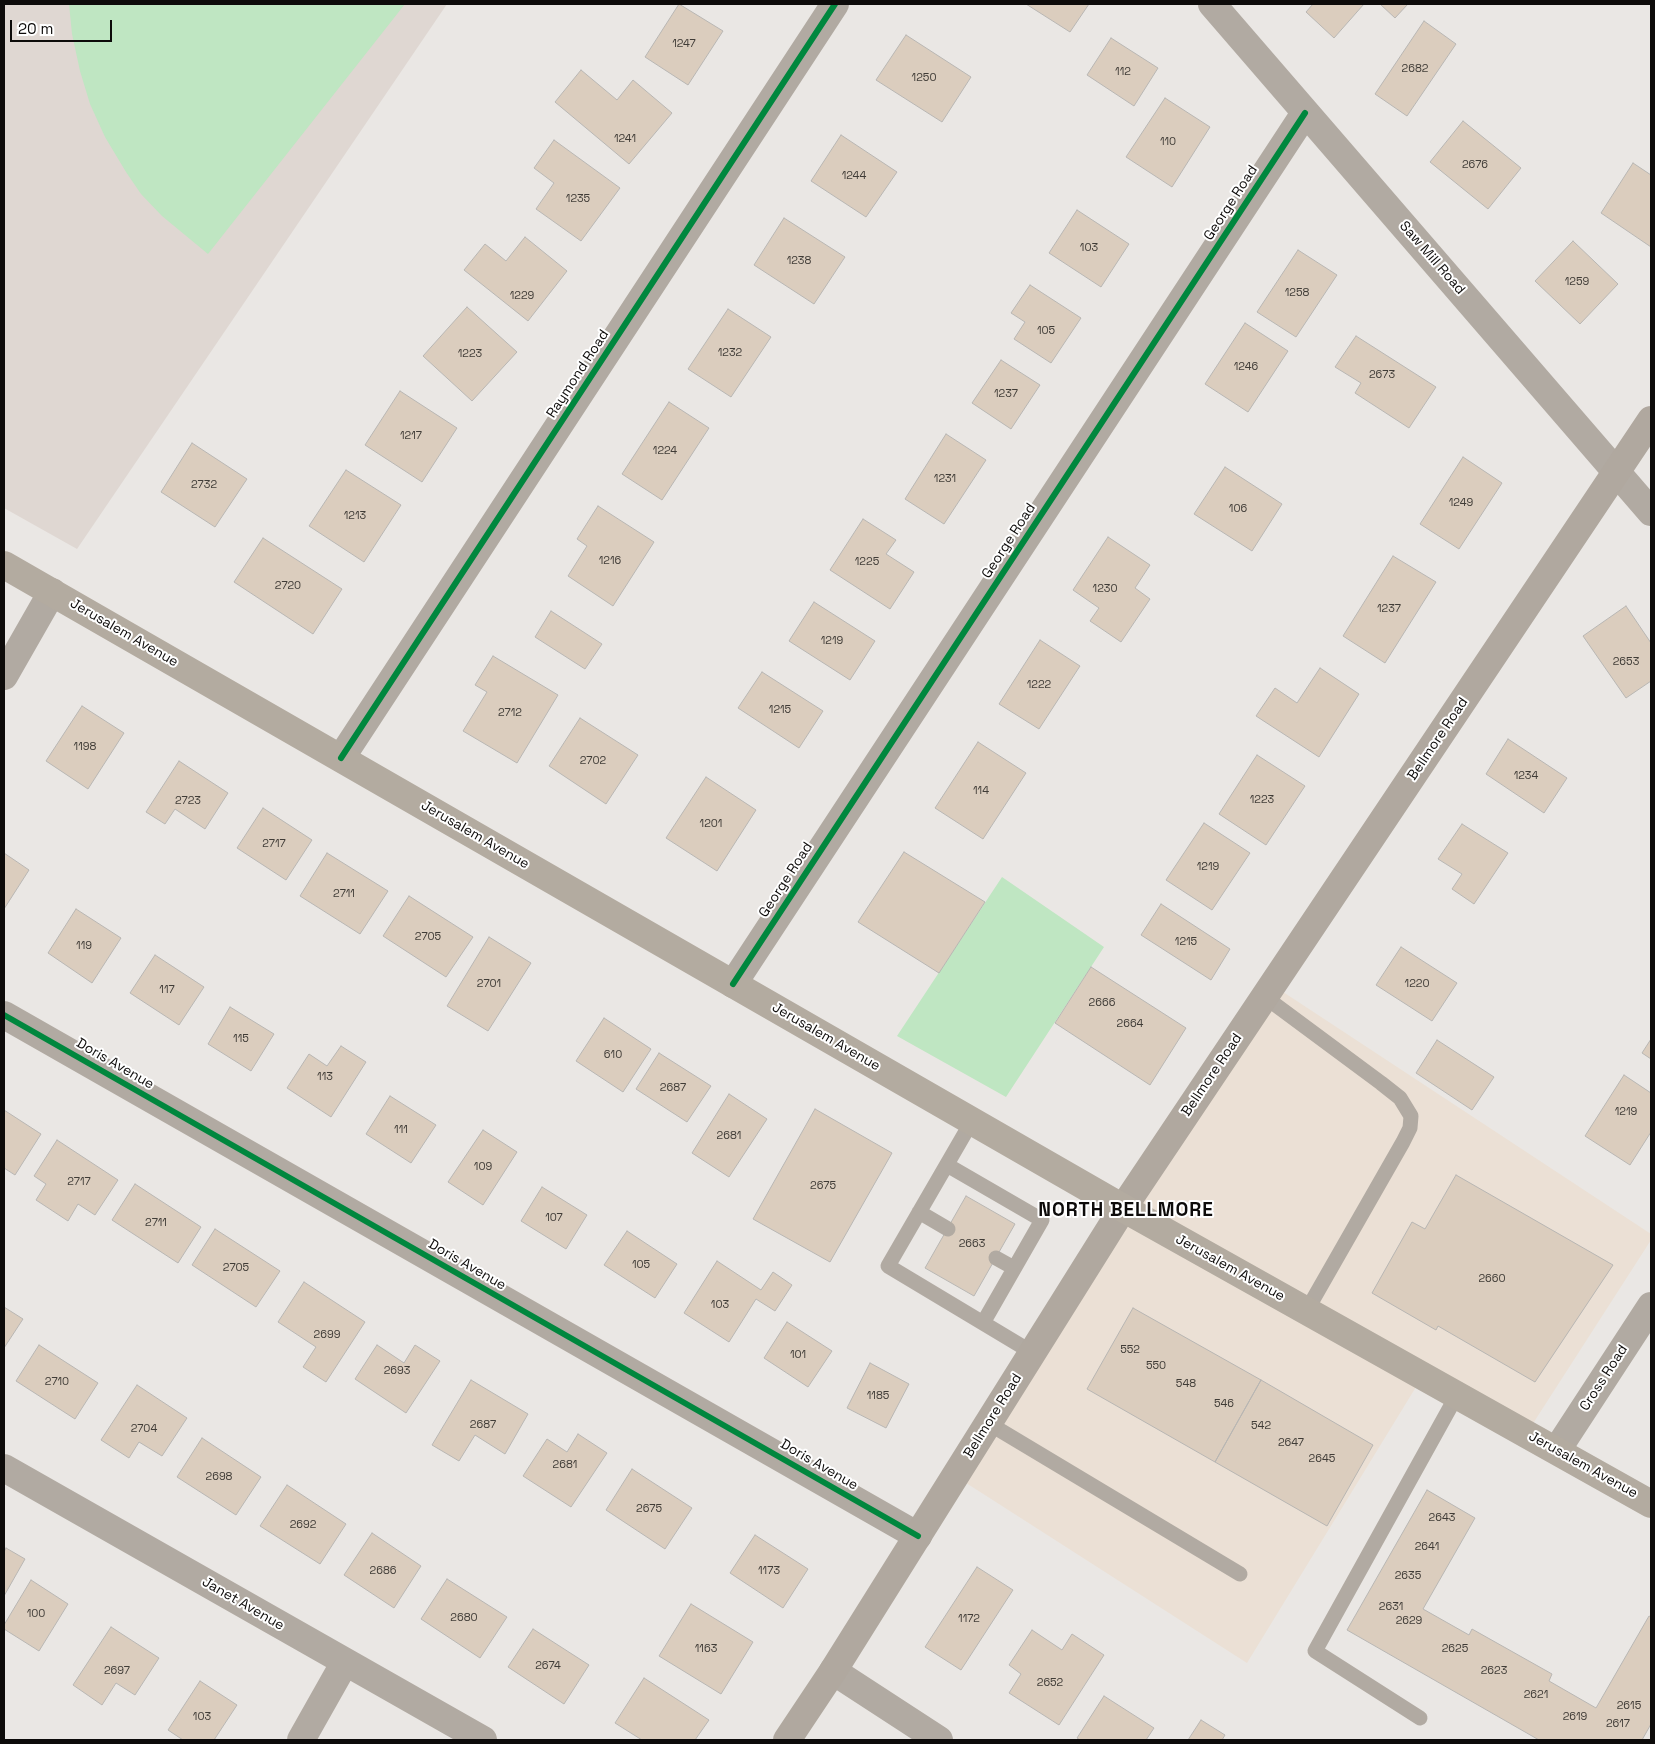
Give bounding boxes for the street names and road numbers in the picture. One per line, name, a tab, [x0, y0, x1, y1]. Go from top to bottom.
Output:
street label: George Road	[1200, 162, 1262, 244]
street label: Saw Mill Road	[1396, 218, 1468, 298]
street label: Raymond Road	[543, 327, 613, 421]
street label: George Road	[978, 500, 1040, 582]
street label: Jerusalem Avenue	[67, 595, 181, 671]
street label: Bellmore Road	[1404, 694, 1472, 784]
street label: Jerusalem Avenue	[418, 797, 532, 873]
street label: George Road	[755, 839, 817, 921]
street label: Jerusalem Avenue	[769, 999, 883, 1075]
street label: Bellmore Road	[1178, 1030, 1246, 1120]
street label: Doris Avenue	[73, 1035, 157, 1093]
street label: Jerusalem Avenue	[1172, 1231, 1288, 1305]
street label: Doris Avenue	[425, 1236, 509, 1294]
street label: Cross Road	[1576, 1342, 1632, 1414]
street label: Bellmore Road	[960, 1371, 1026, 1461]
street label: Jerusalem Avenue	[1525, 1428, 1641, 1502]
street label: Doris Avenue	[777, 1436, 861, 1494]
street label: Janet Avenue	[199, 1574, 287, 1634]

